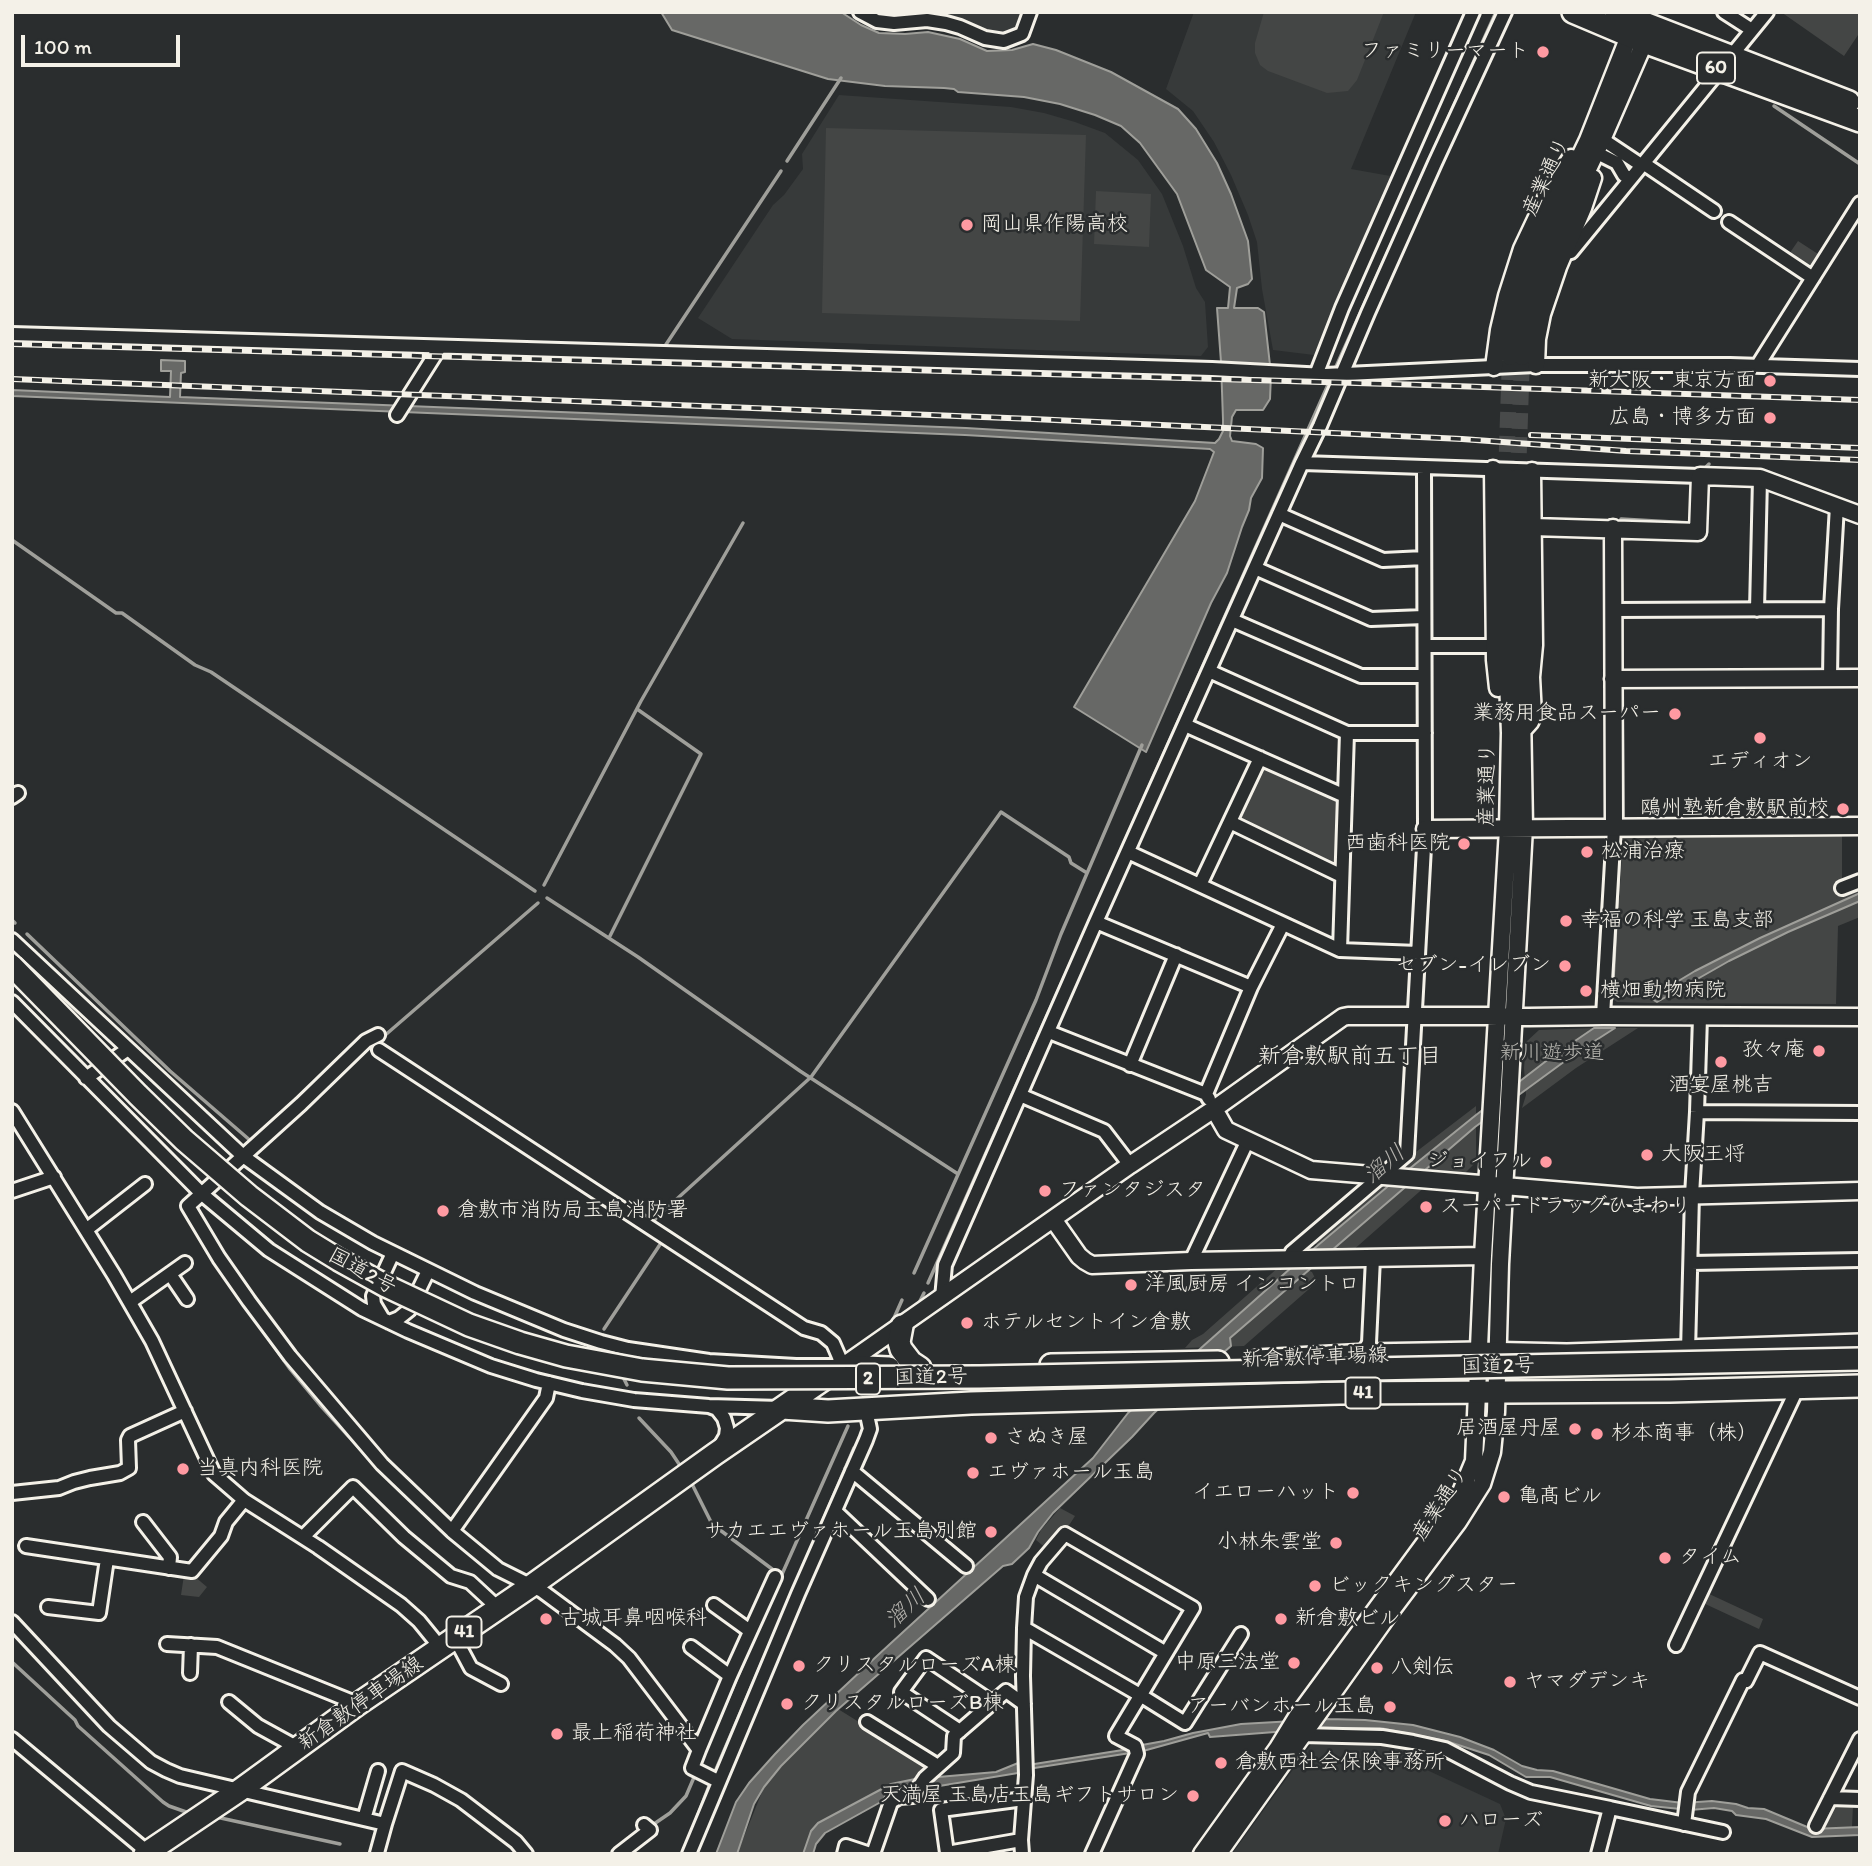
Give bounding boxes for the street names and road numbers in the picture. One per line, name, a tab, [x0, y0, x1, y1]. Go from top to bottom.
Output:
road number: 60	[1697, 52, 1735, 83]
street label: 産業通り	[1518, 134, 1576, 220]
street label: 産業通り	[1475, 743, 1501, 827]
street label: 国道2号	[324, 1243, 400, 1301]
street label: 新倉敷停車場線	[1241, 1343, 1389, 1373]
street label: 国道2号	[1461, 1354, 1535, 1380]
road number: 2	[856, 1364, 880, 1394]
street label: 国道2号	[894, 1365, 968, 1391]
road number: 41	[1346, 1378, 1380, 1408]
street label: 産業通り	[1408, 1462, 1474, 1546]
road number: 41	[447, 1616, 482, 1648]
street label: 新倉敷停車場線	[294, 1652, 428, 1756]

